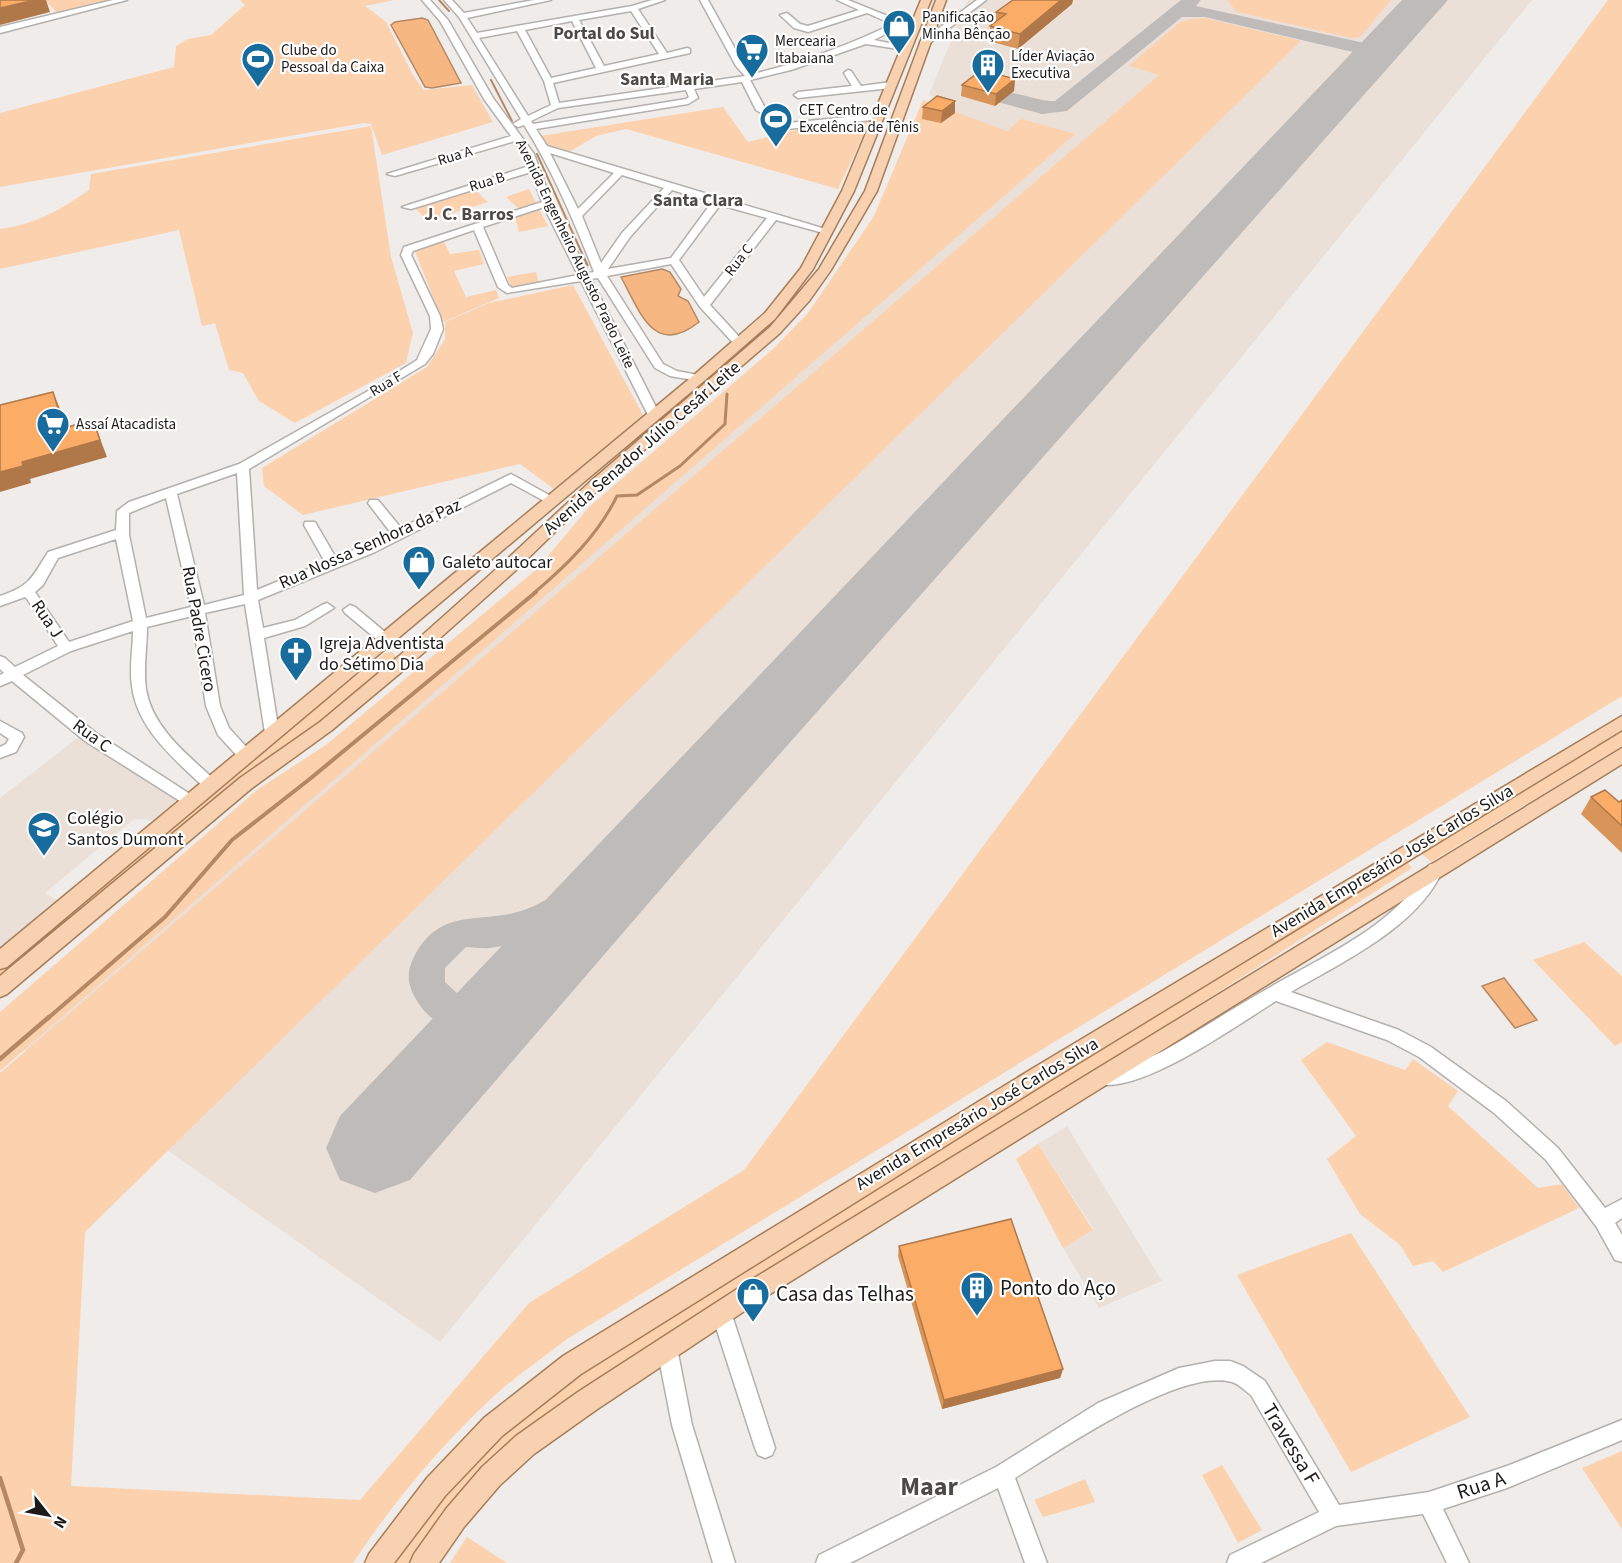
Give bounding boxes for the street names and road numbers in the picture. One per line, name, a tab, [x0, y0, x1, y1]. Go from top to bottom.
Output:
street label: Avenida Engenheiro Augusto Prado Leite	[510, 136, 640, 372]
street label: Rua A	[435, 141, 476, 171]
street label: Rua B	[467, 167, 507, 197]
street label: Rua C	[720, 239, 759, 281]
street label: Avenida Senador Júlio Cesár Leite	[538, 355, 746, 541]
street label: Rua F	[366, 366, 407, 402]
street label: Rua Nossa Senhora da Paz	[275, 492, 465, 595]
street label: Rua Padre Cicero	[176, 564, 222, 694]
street label: Rua J	[25, 595, 69, 643]
street label: Rua C	[67, 713, 117, 759]
street label: Avenida Empresário José Carlos Silva	[1266, 778, 1518, 944]
street label: Avenida Empresário José Carlos Silva	[851, 1031, 1103, 1197]
street label: Travessa F	[1255, 1397, 1327, 1491]
street label: Rua A	[1453, 1463, 1510, 1507]

